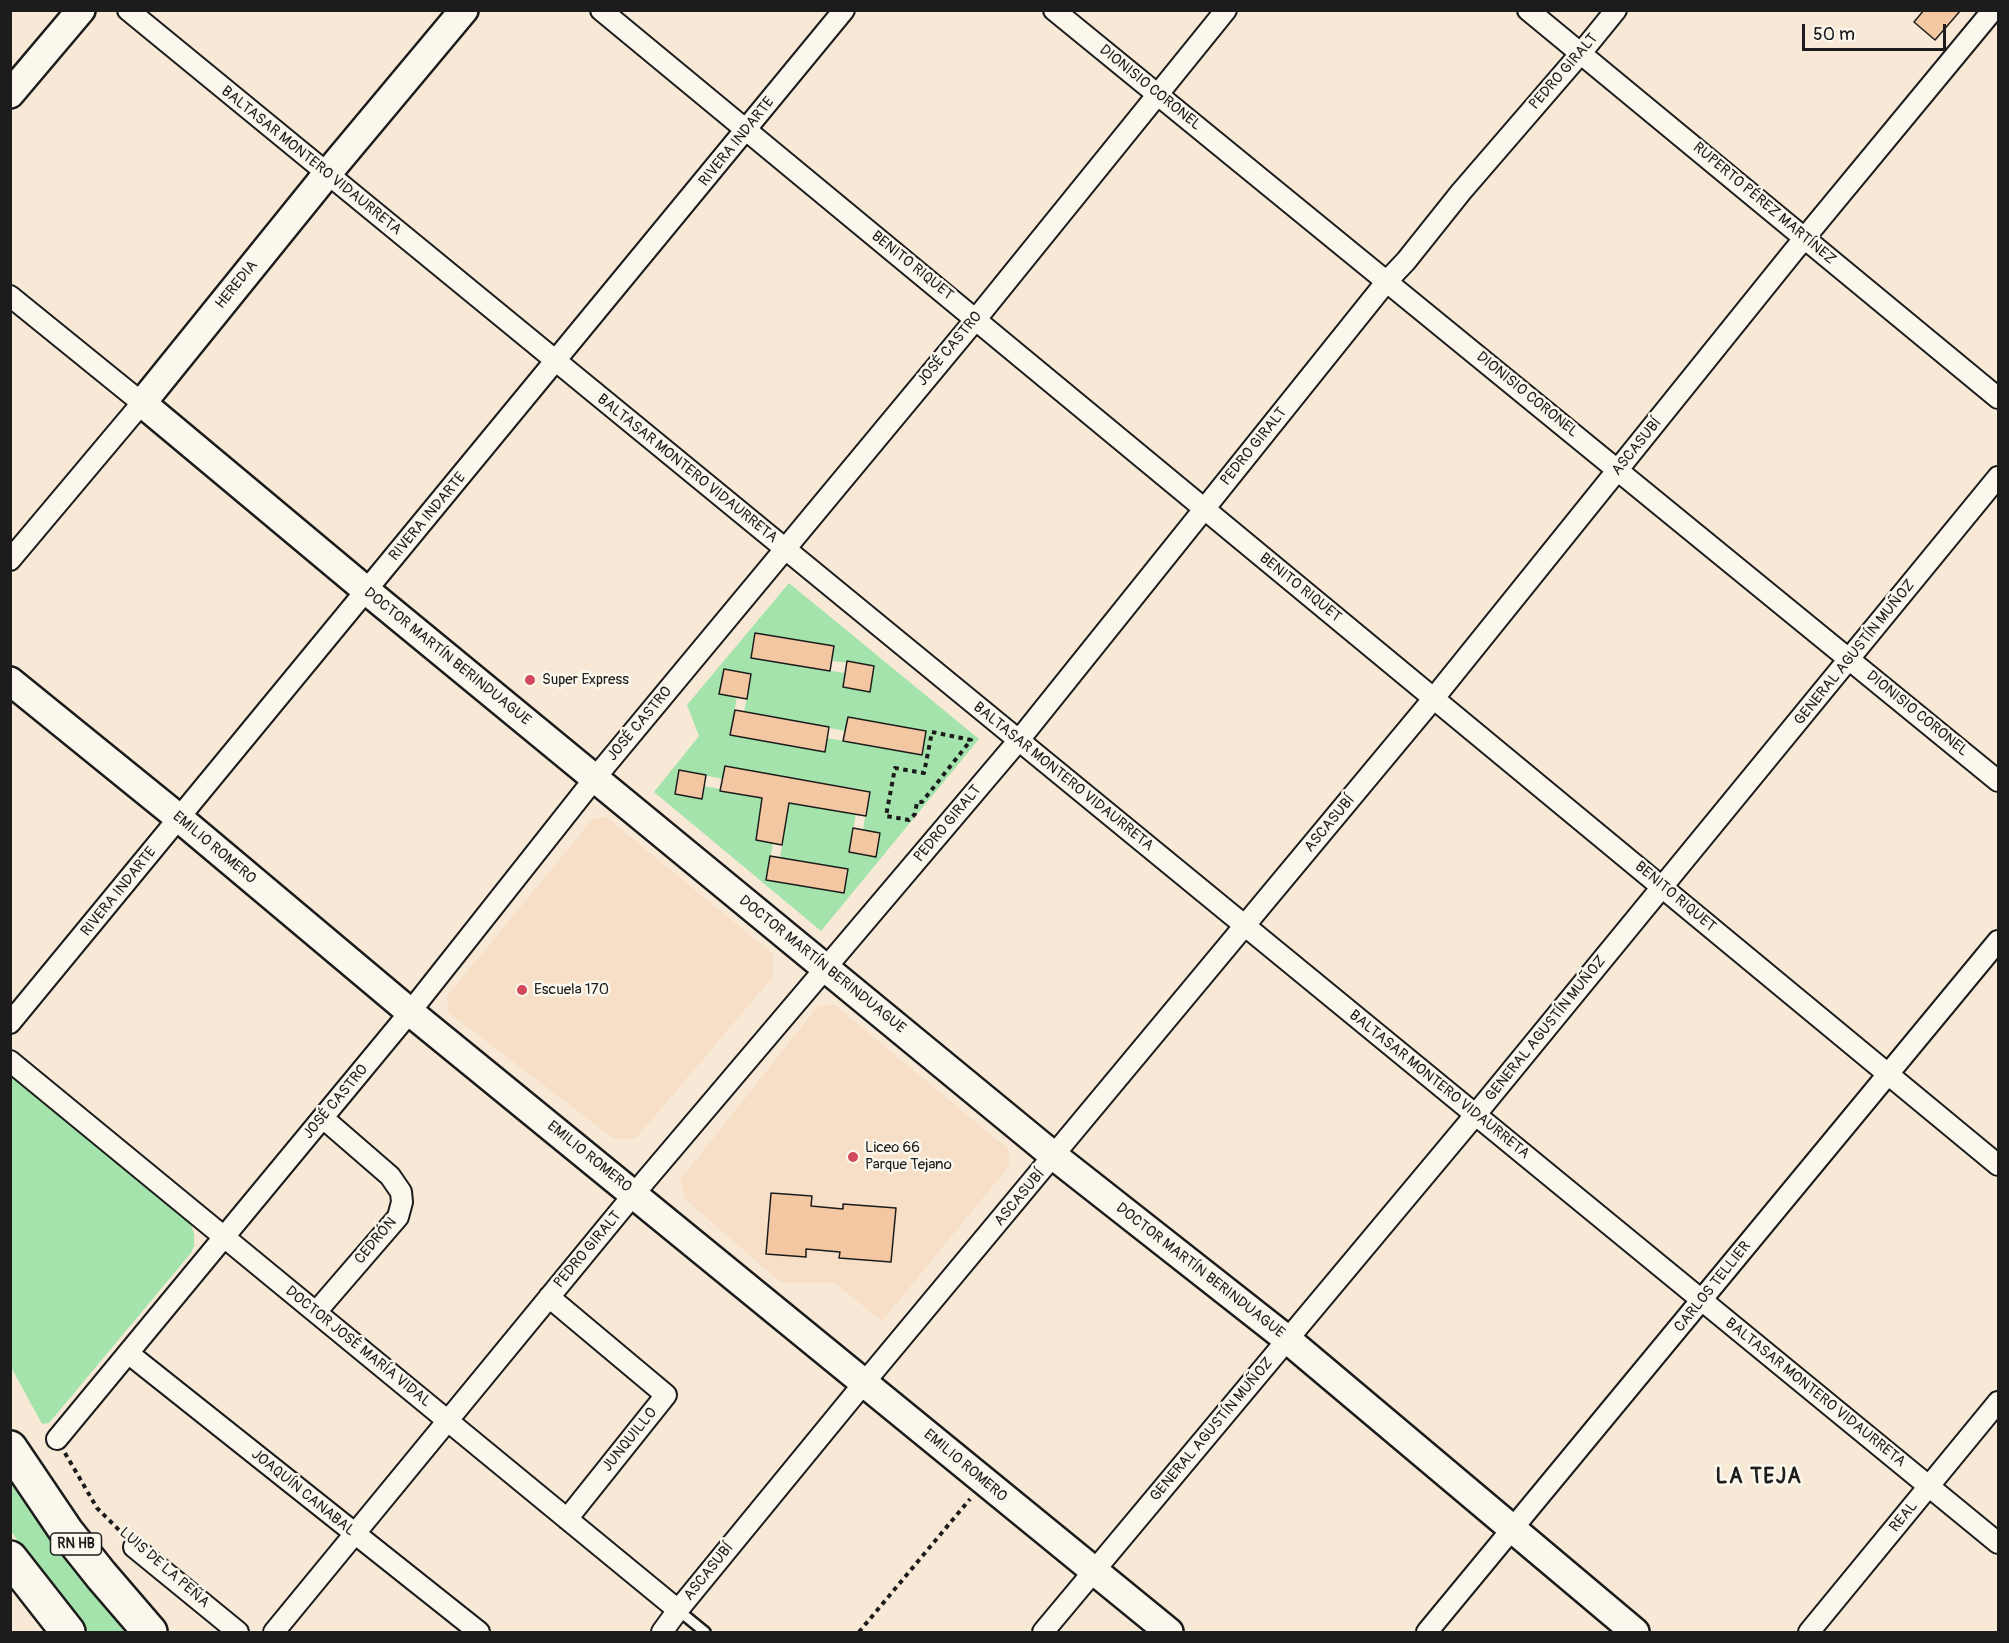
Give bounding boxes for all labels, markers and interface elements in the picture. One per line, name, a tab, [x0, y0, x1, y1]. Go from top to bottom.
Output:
scale bar	[1805, 12, 1949, 50]
text: 50 m	[1813, 23, 1855, 46]
street label: PEDRO GIRALT	[1526, 30, 1602, 114]
street label: DIONISIO CORONEL	[1095, 41, 1205, 135]
street label: BALTASAR MONTERO VIDAURRETA	[217, 83, 405, 239]
street label: RIVERA INDARTE	[695, 94, 779, 190]
street label: RUPERTO PÉREZ MARTÍNEZ	[1689, 139, 1839, 269]
street label: BENITO RIQUET	[867, 227, 957, 305]
street label: HEREDIA	[212, 257, 262, 313]
street label: JOSÉ CASTRO	[914, 308, 986, 390]
street label: DIONISIO CORONEL	[1472, 348, 1582, 442]
street label: BALTASAR MONTERO VIDAURRETA	[593, 391, 781, 547]
street label: PEDRO GIRALT	[1217, 404, 1291, 490]
street label: ASCASUBÍ	[1608, 415, 1666, 479]
street label: RIVERA INDARTE	[386, 469, 470, 565]
street label: BENITO RIQUET	[1255, 549, 1345, 627]
street label: GENERAL AGUSTÍN MUÑOZ	[1791, 577, 1919, 729]
street label: DOCTOR MARTÍN BERINDUAGUE	[360, 584, 534, 730]
street label: DIONISIO CORONEL	[1862, 667, 1972, 761]
place label: Super Express	[542, 671, 629, 689]
marker: Super Express	[523, 673, 537, 687]
street label: JOSÉ CASTRO	[604, 683, 676, 765]
street label: BALTASAR MONTERO VIDAURRETA	[969, 699, 1157, 855]
street label: PEDRO GIRALT	[911, 782, 985, 866]
street label: ASCASUBÍ	[1301, 792, 1359, 856]
street label: EMILIO ROMERO	[169, 808, 259, 888]
street label: RIVERA INDARTE	[77, 844, 161, 940]
street label: BENITO RIQUET	[1631, 858, 1719, 936]
street label: DOCTOR MARTÍN BERINDUAGUE	[735, 892, 909, 1038]
street label: GENERAL AGUSTÍN MUÑOZ	[1482, 953, 1610, 1105]
place label: Escuela 170	[534, 981, 609, 999]
marker: Escuela 170	[515, 983, 529, 997]
street label: BALTASAR MONTERO VIDAURRETA	[1345, 1007, 1533, 1163]
street label: JOSÉ CASTRO	[300, 1061, 372, 1143]
street label: EMILIO ROMERO	[543, 1117, 635, 1197]
place label: Liceo 66 Parque Tejano	[865, 1139, 952, 1174]
marker: Liceo 66 Parque Tejano	[846, 1150, 860, 1164]
street label: ASCASUBÍ	[991, 1166, 1049, 1230]
street label: DOCTOR MARTÍN BERINDUAGUE	[1112, 1199, 1288, 1343]
street label: PEDRO GIRALT	[551, 1208, 625, 1292]
street label: CEDRÓN	[351, 1214, 401, 1268]
street label: CARLOS TELLIER	[1671, 1238, 1755, 1336]
street label: DOCTOR JOSÉ MARÍA VIDAL	[281, 1283, 435, 1411]
street label: BALTASAR MONTERO VIDAURRETA	[1721, 1315, 1909, 1471]
street label: GENERAL AGUSTÍN MUÑOZ	[1147, 1355, 1277, 1505]
street label: JUNQUILLO	[599, 1404, 661, 1476]
street label: EMILIO ROMERO	[920, 1426, 1010, 1506]
street label: JOAQUÍN CANABAL	[247, 1446, 359, 1540]
district label: LA TEJA	[1716, 1465, 1802, 1491]
street label: REAL	[1886, 1498, 1922, 1536]
street label: LUIS DE LA PEÑA	[115, 1524, 213, 1612]
road number: RN HB	[50, 1533, 101, 1555]
street label: ASCASUBÍ	[680, 1540, 738, 1604]

